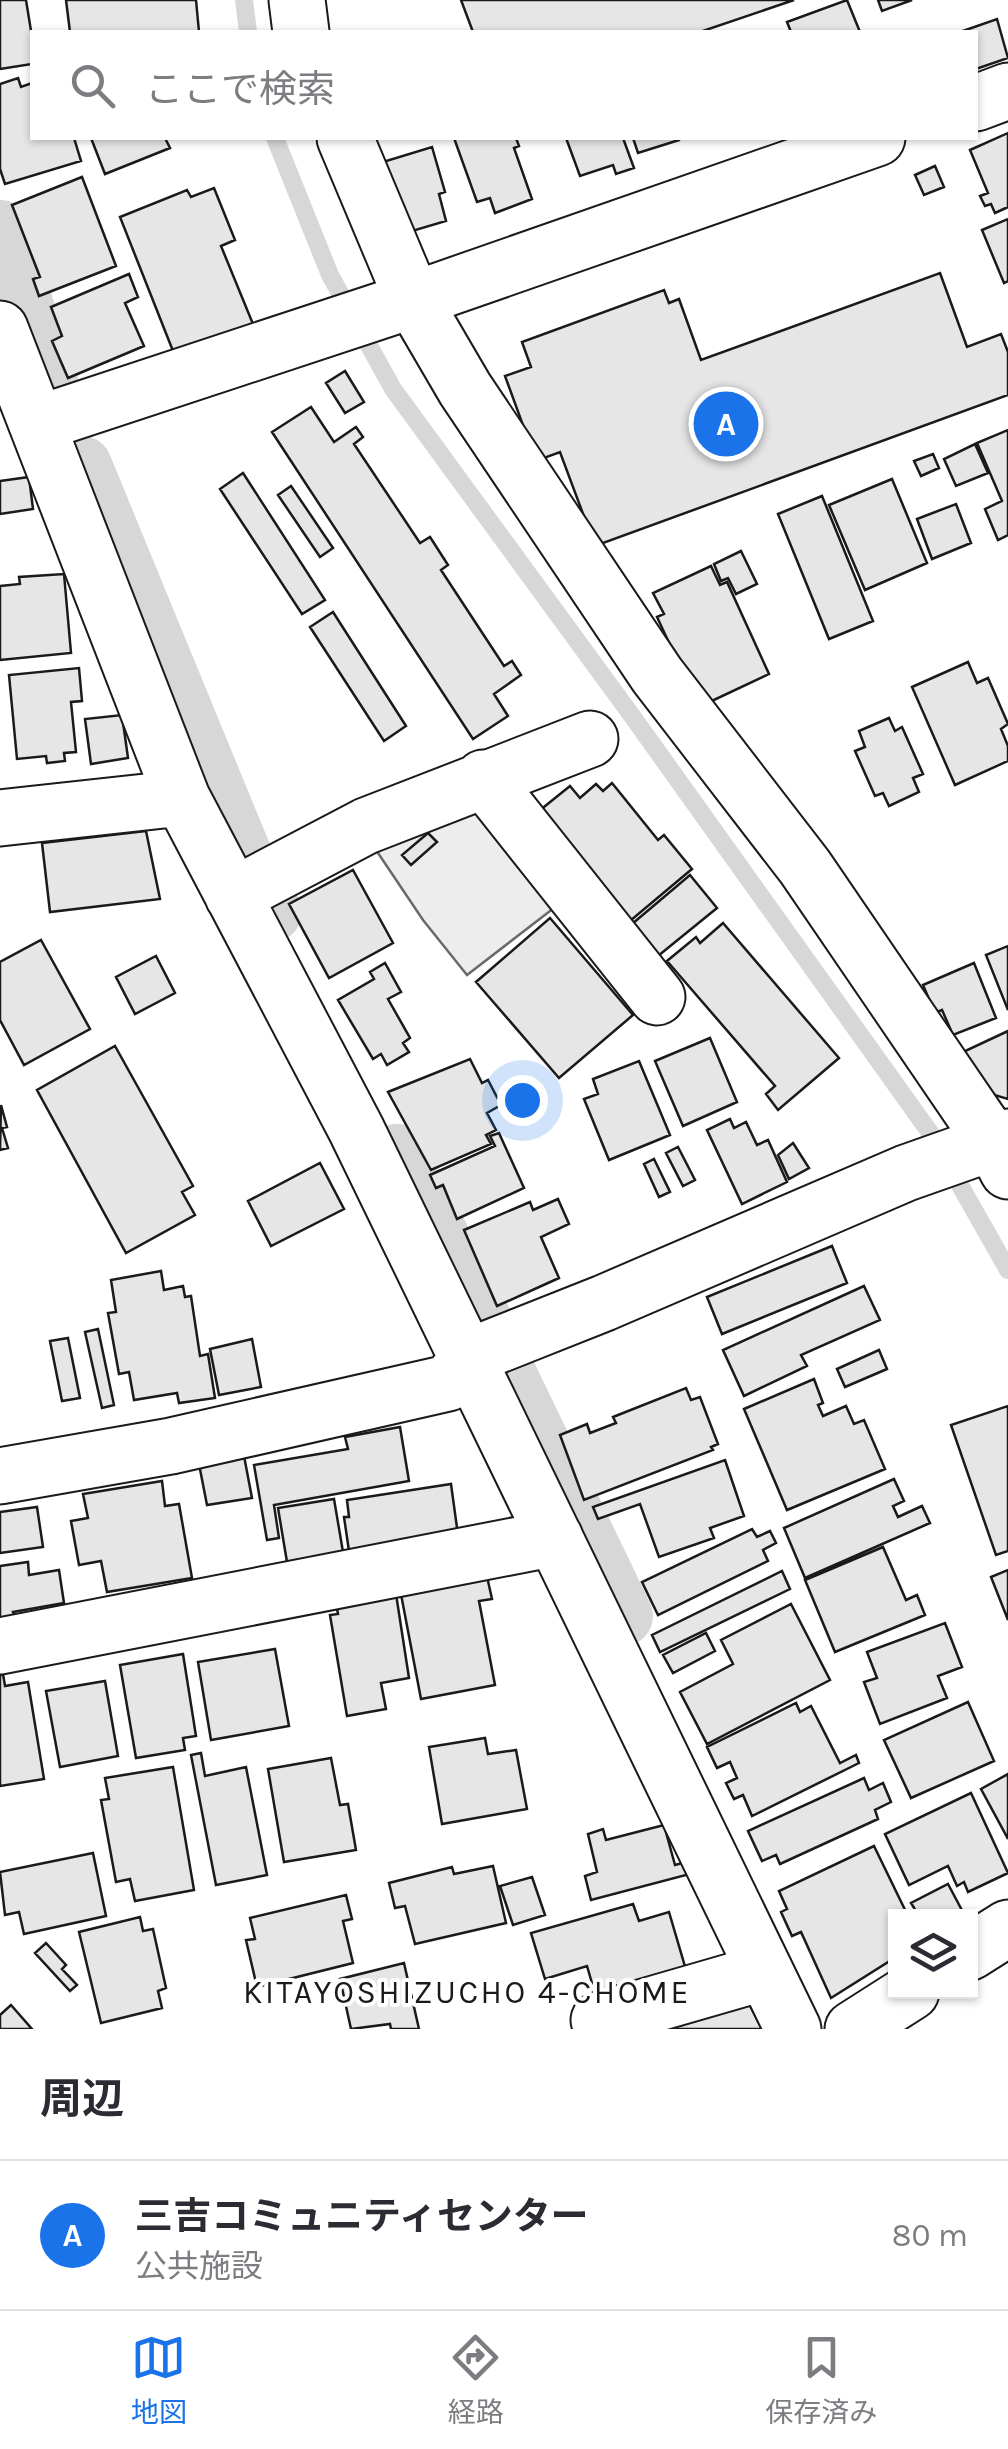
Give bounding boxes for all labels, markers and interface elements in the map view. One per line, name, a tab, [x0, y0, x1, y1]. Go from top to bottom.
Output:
search box	[30, 30, 978, 140]
icon: search	[65, 58, 120, 113]
text: ここで検索	[145, 67, 335, 112]
pin: A	[694, 386, 758, 462]
your location	[497, 1075, 548, 1126]
map controls	[888, 1909, 978, 1999]
button: layers	[888, 1909, 978, 1999]
district label: KITAYOSHIZUCHO 4-CHOME	[243, 1974, 691, 2011]
text: 周辺	[40, 2074, 124, 2124]
text: 三吉コミュニティセンター	[135, 2194, 589, 2239]
text: A	[62, 2217, 83, 2254]
text: 80 m	[892, 2217, 968, 2254]
text: 公共施設	[135, 2248, 263, 2285]
tab: 地図	[131, 2330, 187, 2430]
tab: 経路	[448, 2330, 504, 2430]
tab: 保存済み	[765, 2330, 877, 2430]

